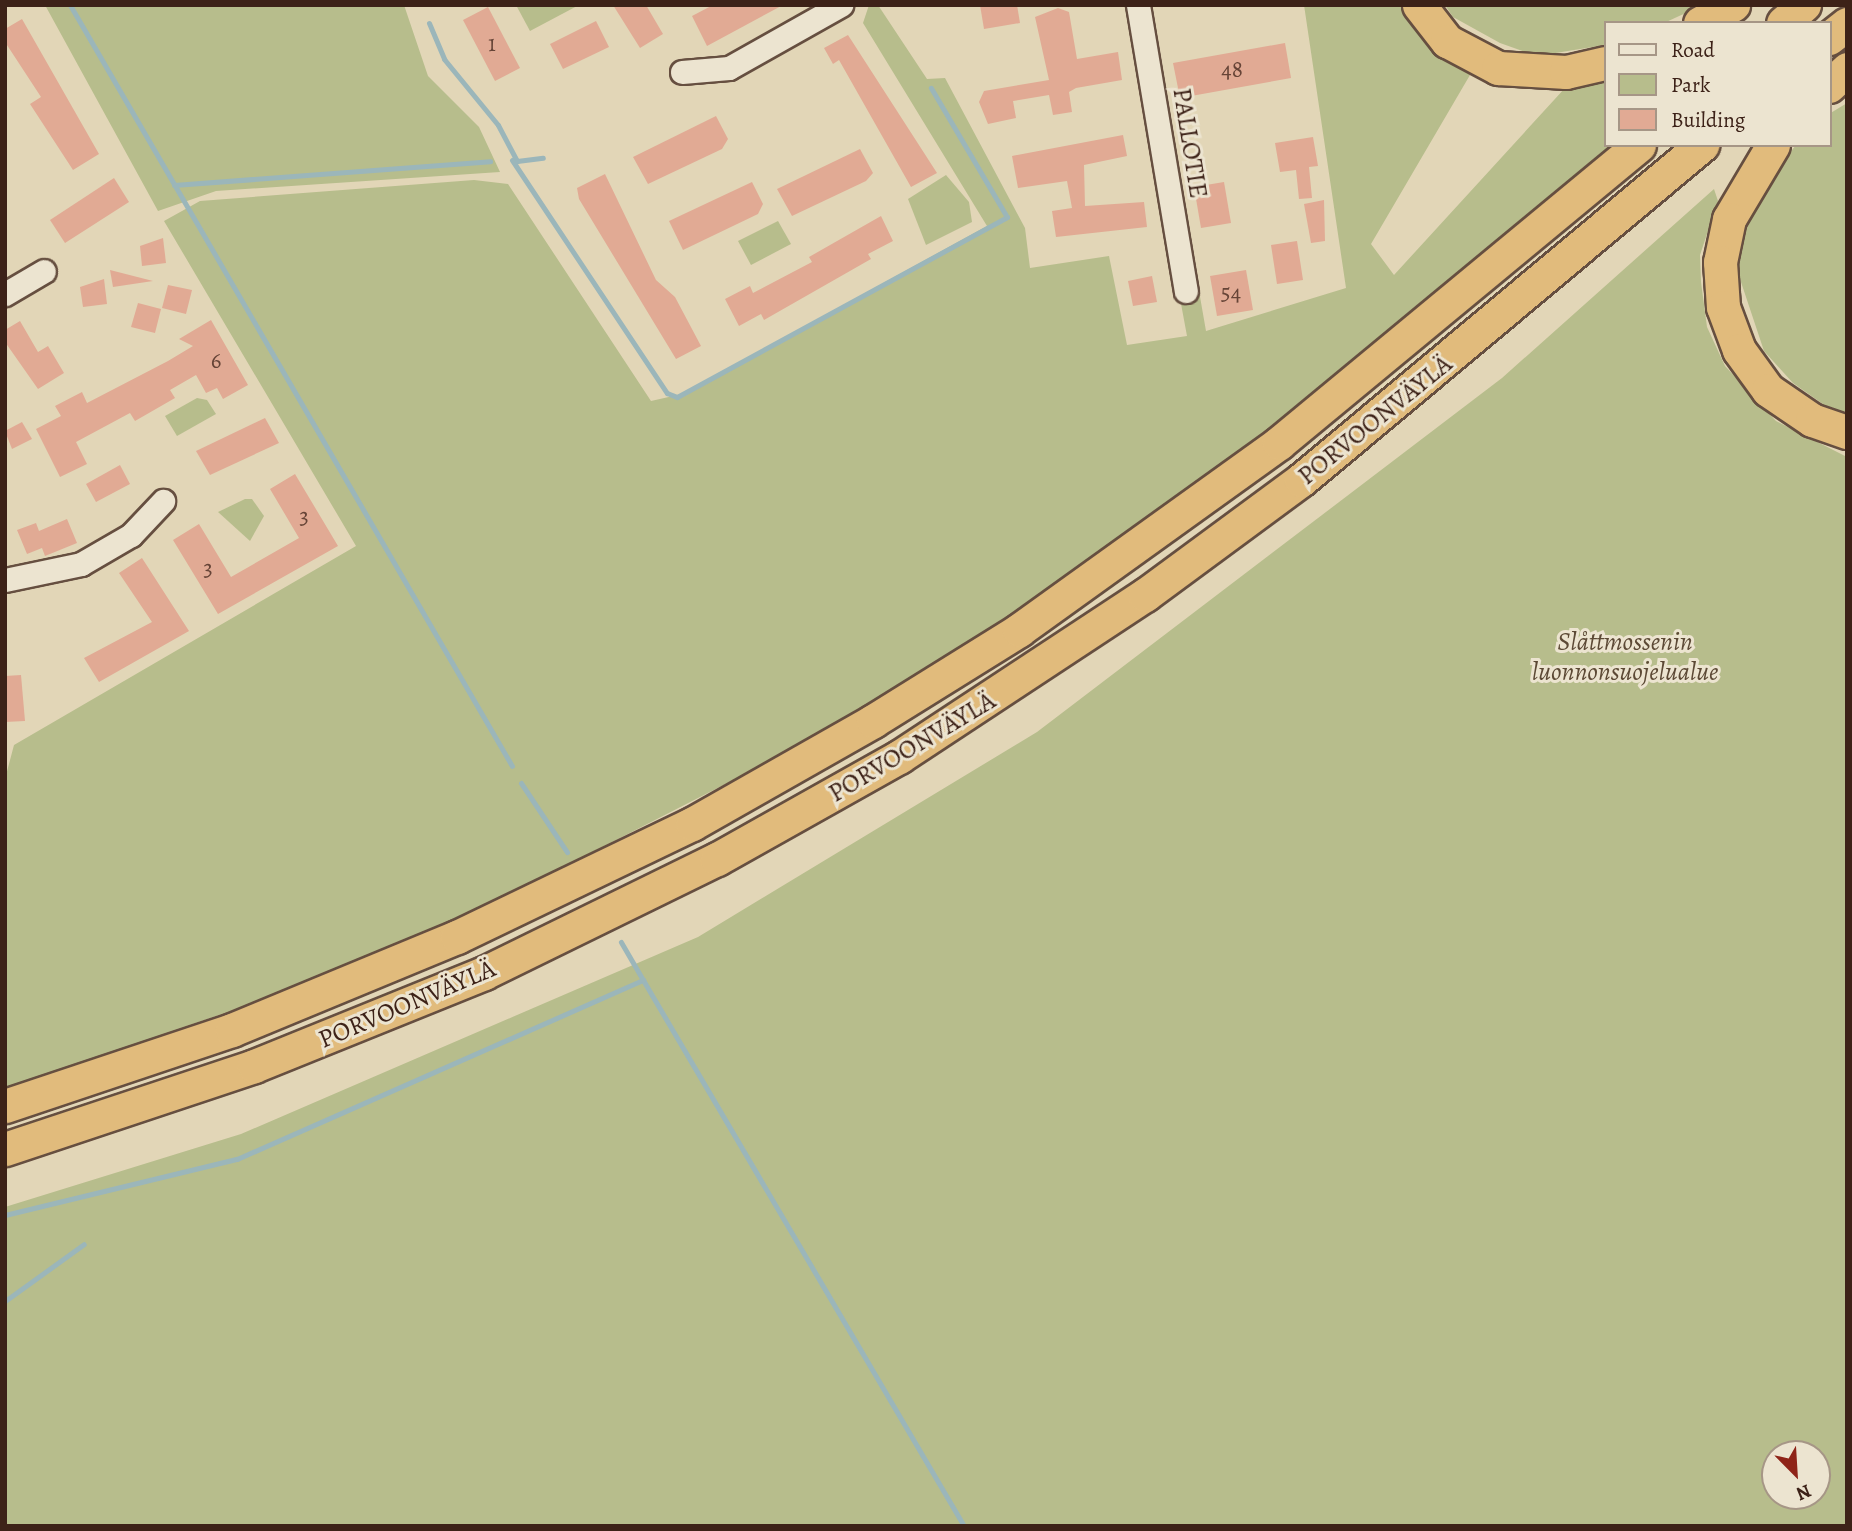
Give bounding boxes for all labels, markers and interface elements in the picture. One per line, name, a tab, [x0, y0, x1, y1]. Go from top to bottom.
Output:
legend	[1604, 21, 1831, 147]
house number: 1	[488, 30, 496, 58]
text: Road	[1671, 36, 1715, 64]
house number: 48	[1221, 56, 1243, 84]
text: Park	[1671, 71, 1710, 99]
street label: PALLOTIE	[1166, 86, 1214, 200]
text: Building	[1671, 106, 1745, 134]
house number: 54	[1221, 279, 1241, 307]
house number: 6	[211, 347, 221, 375]
street label: PORVOONVÄYLÄ	[1292, 348, 1458, 492]
house number: 3	[299, 503, 309, 531]
house number: 3	[203, 555, 213, 583]
park label: Slåttmossenin luonnonsuojelualue	[1532, 626, 1718, 688]
street label: PORVOONVÄYLÄ	[823, 685, 1001, 809]
street label: PORVOONVÄYLÄ	[314, 953, 500, 1055]
north arrow	[1761, 1440, 1831, 1510]
text: N	[1792, 1478, 1815, 1507]

